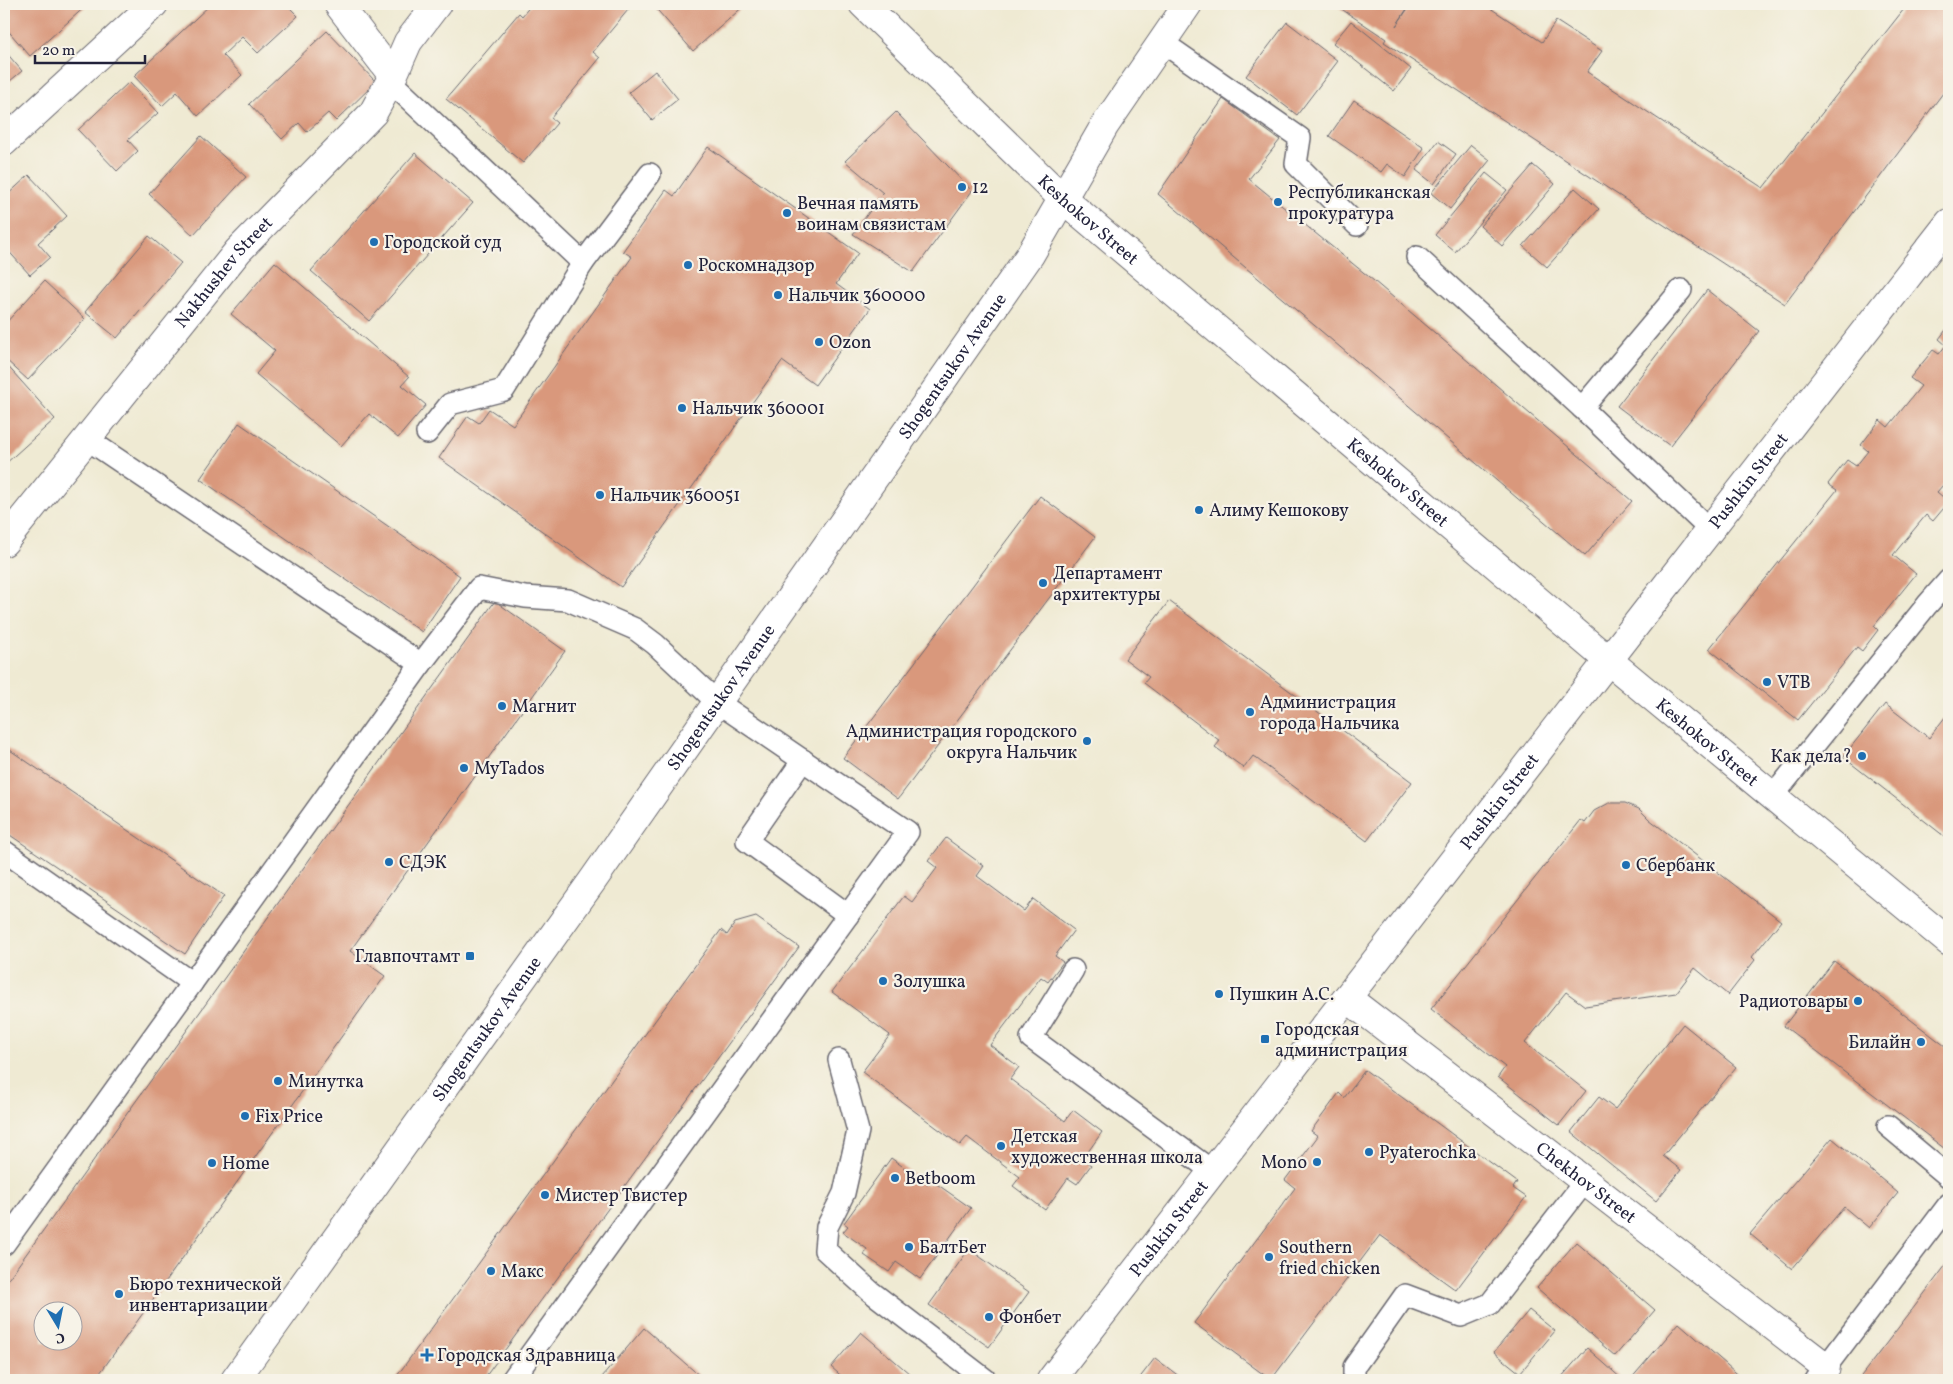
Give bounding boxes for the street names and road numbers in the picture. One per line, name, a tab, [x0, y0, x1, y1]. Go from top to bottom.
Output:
street label: Keshokov Street	[1031, 170, 1143, 272]
street label: Nakhushev Street	[170, 212, 279, 334]
street label: Shogentsukov Avenue	[894, 289, 1013, 445]
street label: Pushkin Street	[1704, 428, 1795, 535]
street label: Keshokov Street	[1341, 433, 1453, 534]
street label: Shogentsukov Avenue	[662, 620, 782, 776]
street label: Keshokov Street	[1650, 693, 1763, 793]
street label: Pushkin Street	[1455, 749, 1546, 856]
street label: Shogentsukov Avenue	[427, 952, 548, 1107]
street label: Chekhov Street	[1530, 1137, 1641, 1230]
street label: Pushkin Street	[1124, 1176, 1215, 1283]

